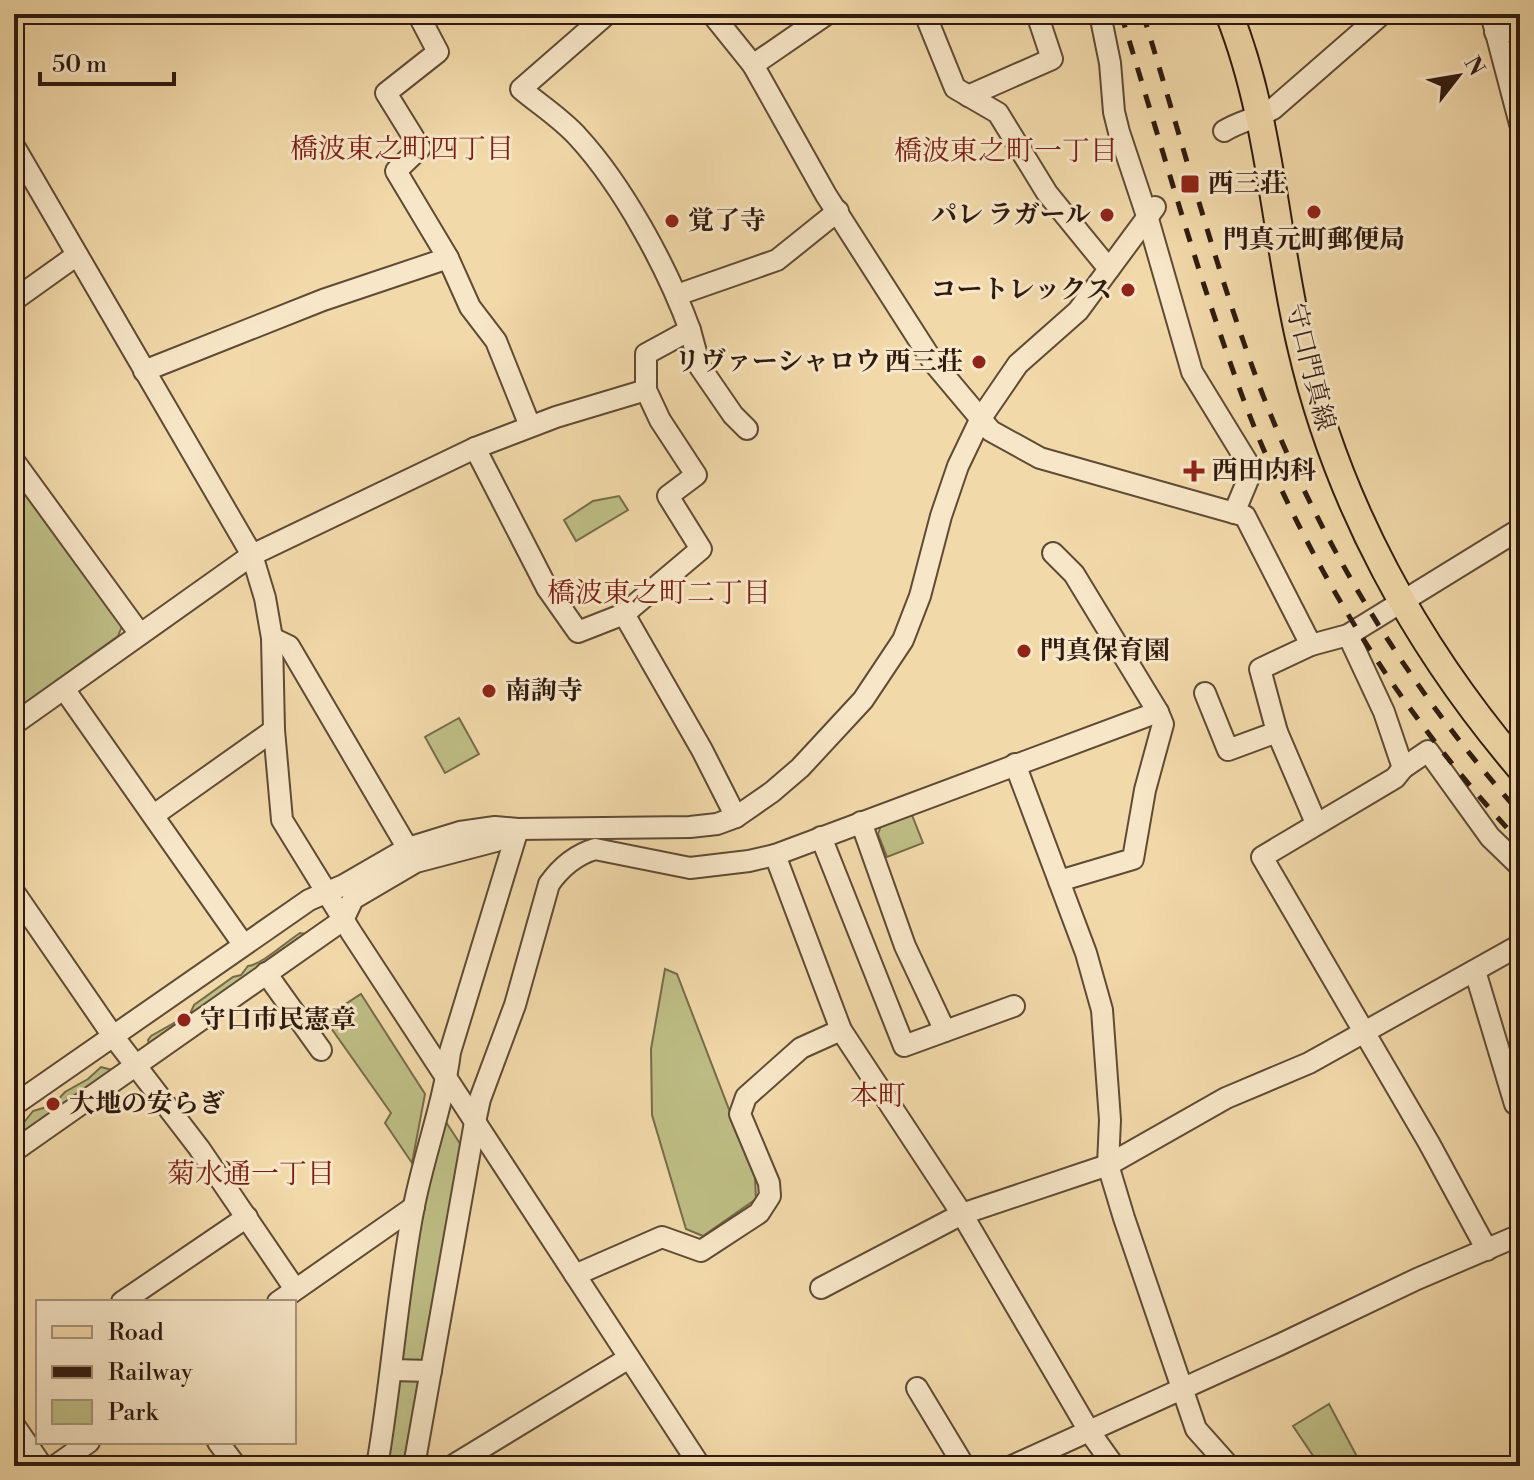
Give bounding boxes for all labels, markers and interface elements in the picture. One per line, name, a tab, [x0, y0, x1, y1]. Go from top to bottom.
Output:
scale bar	[40, 36, 174, 86]
north arrow	[1418, 36, 1498, 116]
text: 50 m	[52, 50, 107, 80]
text: N	[1458, 52, 1490, 81]
district label: 橋波東之町四丁目	[290, 132, 514, 167]
district label: 橋波東之町一丁目	[894, 134, 1118, 169]
place label: 西三荘	[1208, 168, 1286, 200]
marker: 西三荘	[1179, 173, 1201, 195]
place label: パレ ラガール	[931, 199, 1091, 231]
marker: 門真元町郵便局	[1305, 203, 1323, 221]
place label: 覚了寺	[688, 205, 766, 237]
marker: パレ ラガール	[1098, 206, 1116, 224]
marker: 覚了寺	[663, 212, 681, 230]
place label: 門真元町郵便局	[1223, 224, 1405, 256]
place label: コートレックス	[931, 274, 1112, 306]
marker: コートレックス	[1119, 281, 1137, 299]
street label: 守口門真線	[1279, 300, 1341, 434]
place label: リヴァーシャロウ 西三荘	[674, 346, 963, 378]
marker: リヴァーシャロウ 西三荘	[970, 353, 988, 371]
place label: 西田内科	[1212, 455, 1316, 487]
marker: 西田内科	[1183, 460, 1205, 482]
district label: 橋波東之町二丁目	[547, 576, 771, 611]
place label: 門真保育園	[1040, 635, 1170, 667]
marker: 門真保育園	[1015, 642, 1033, 660]
place label: 南詢寺	[505, 675, 583, 707]
marker: 南詢寺	[480, 682, 498, 700]
place label: 守口市民憲章	[200, 1004, 356, 1036]
marker: 守口市民憲章	[175, 1011, 193, 1029]
district label: 本町	[850, 1079, 906, 1114]
place label: 大地の安らぎ	[69, 1088, 225, 1120]
marker: 大地の安らぎ	[44, 1095, 62, 1113]
district label: 菊水通一丁目	[167, 1157, 335, 1192]
legend	[36, 1300, 296, 1444]
text: Road	[108, 1318, 164, 1348]
text: Railway	[108, 1358, 193, 1388]
text: Park	[108, 1398, 159, 1428]

